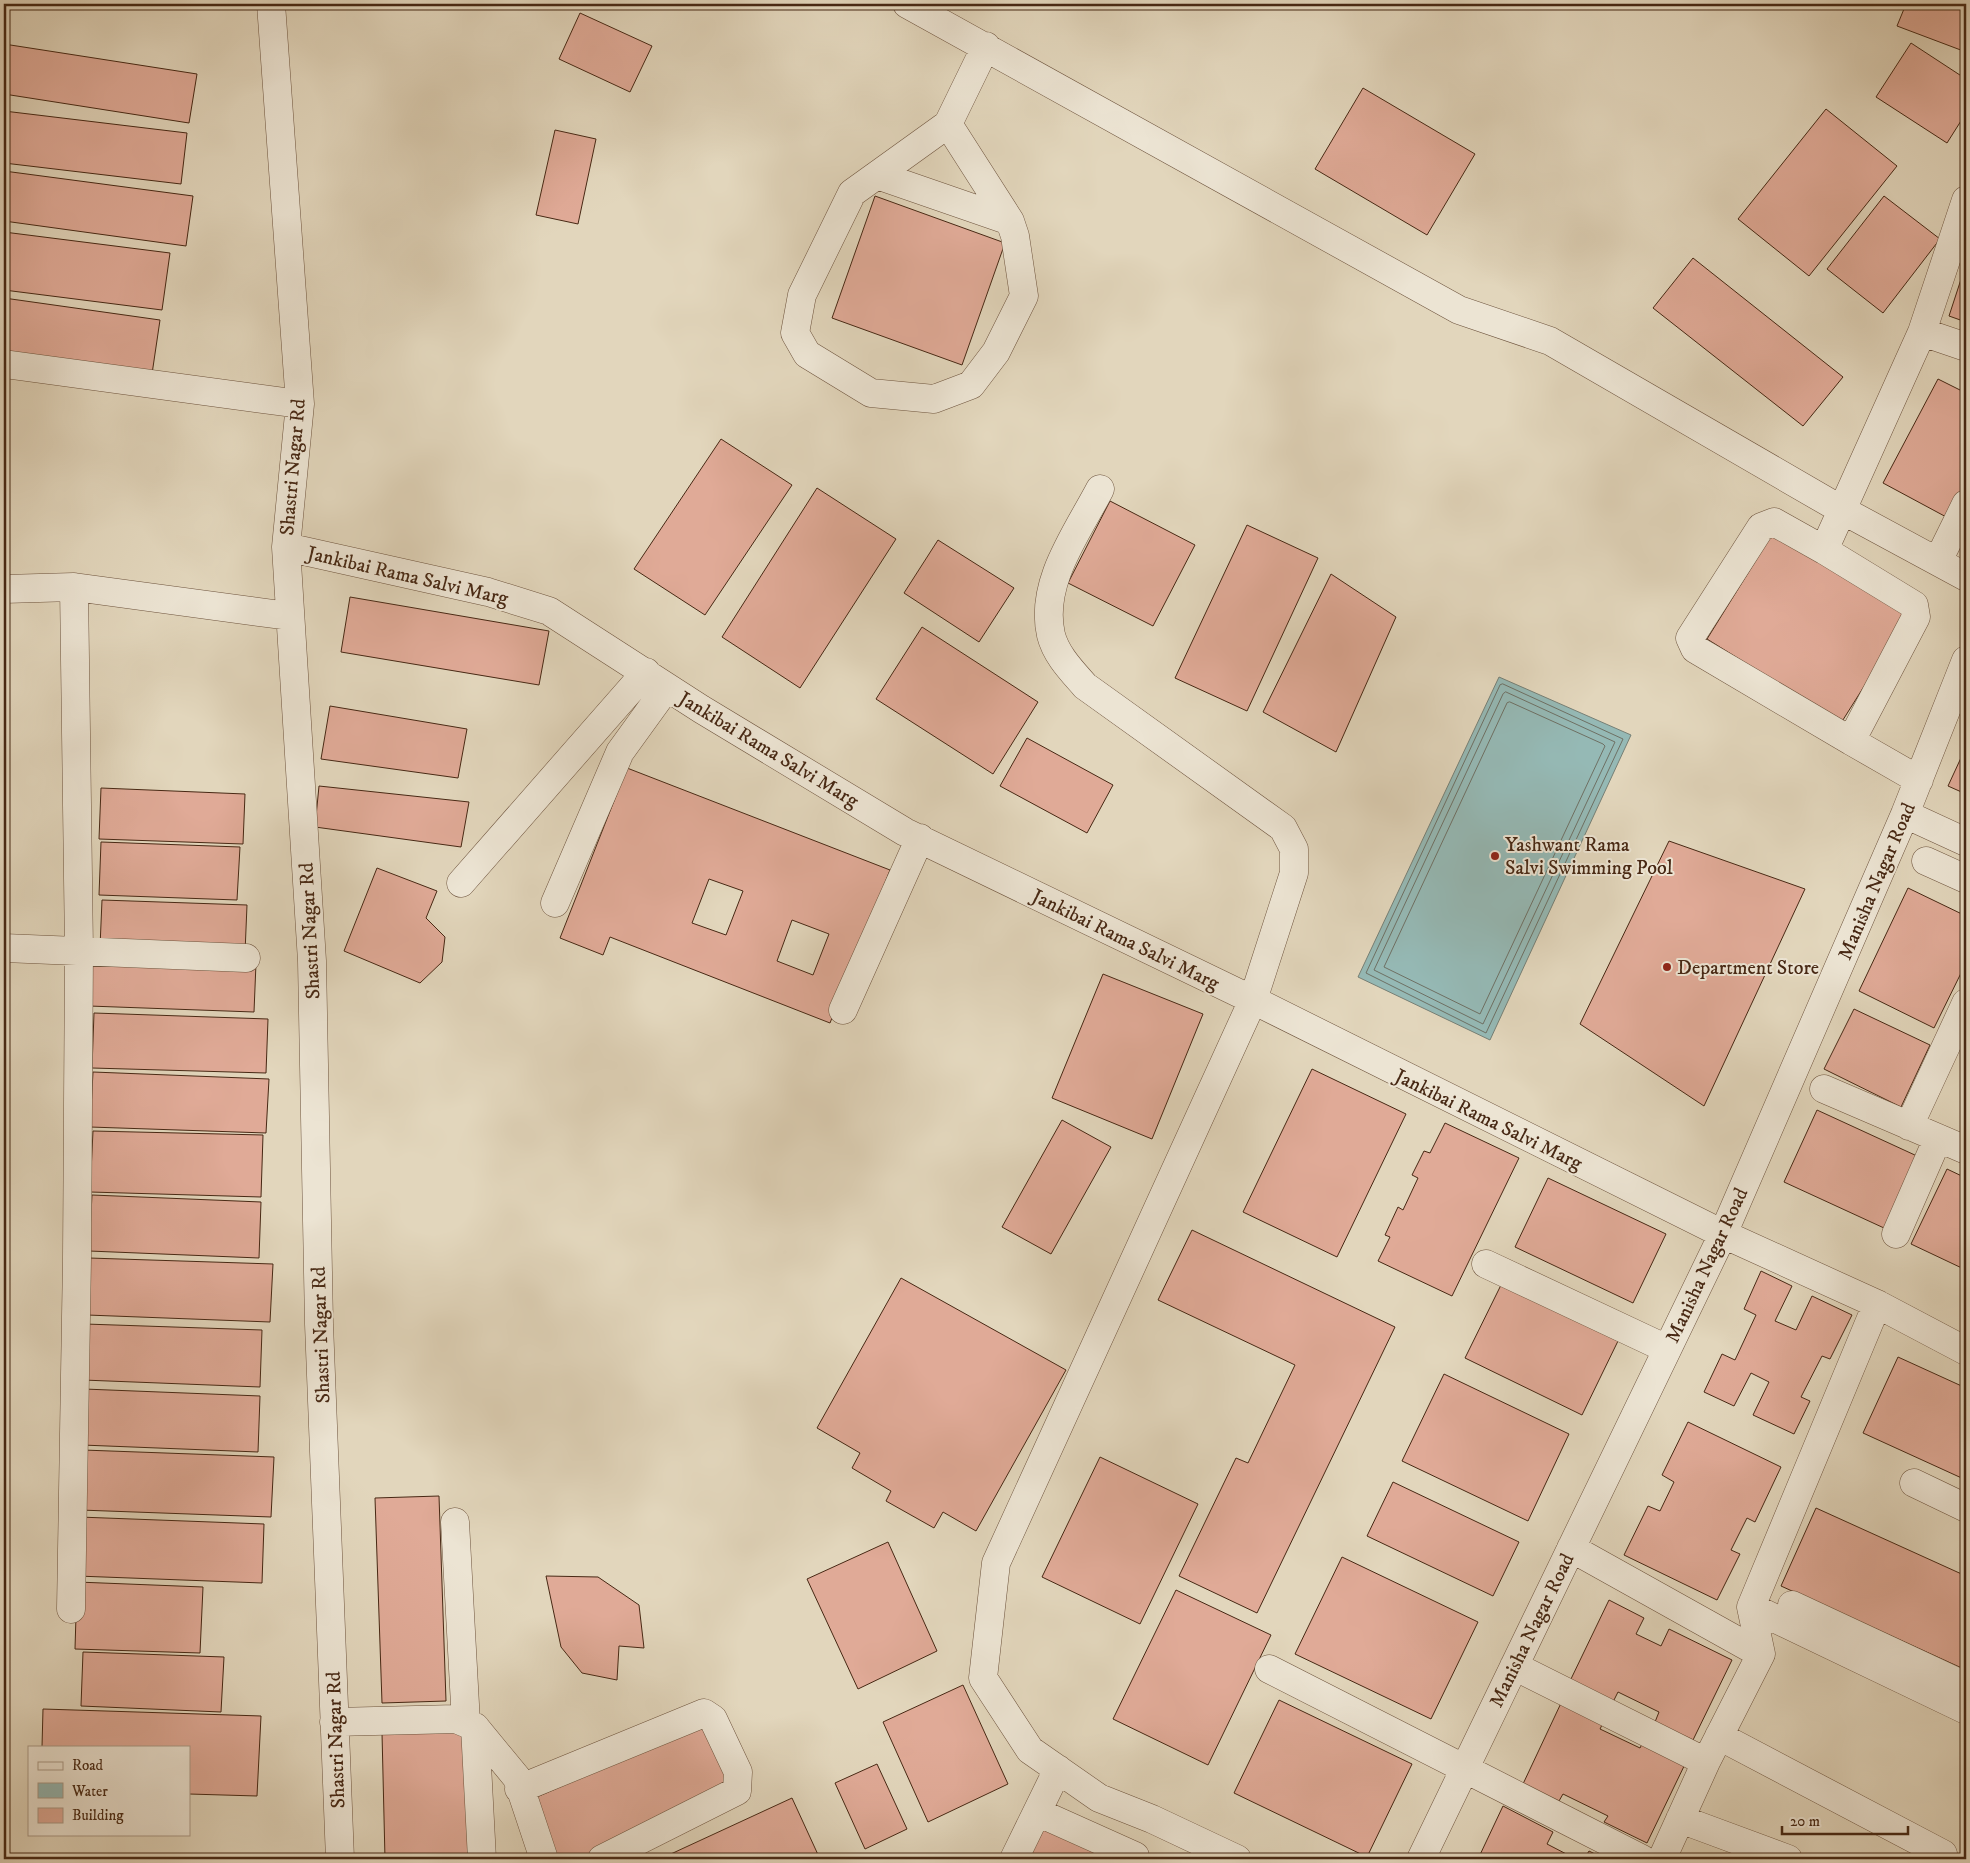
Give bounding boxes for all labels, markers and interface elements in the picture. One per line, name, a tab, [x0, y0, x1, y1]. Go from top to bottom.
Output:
street label: Shastri Nagar Rd	[275, 398, 312, 537]
street label: Jankibai Rama Salvi Marg	[303, 541, 511, 612]
street label: Jankibai Rama Salvi Marg	[672, 686, 863, 814]
street label: Manisha Nagar Road	[1833, 799, 1922, 964]
place label: Yashwant Rama Salvi Swimming Pool	[1505, 833, 1673, 881]
marker: Yashwant Rama Salvi Swimming Pool	[1489, 850, 1501, 862]
street label: Shastri Nagar Rd	[294, 862, 327, 1000]
street label: Jankibai Rama Salvi Marg	[1026, 883, 1223, 997]
place label: Department Store	[1677, 956, 1819, 981]
marker: Department Store	[1661, 961, 1673, 973]
street label: Jankibai Rama Salvi Marg	[1389, 1063, 1586, 1177]
street label: Manisha Nagar Road	[1660, 1184, 1754, 1347]
street label: Shastri Nagar Rd	[307, 1266, 336, 1404]
street label: Manisha Nagar Road	[1484, 1550, 1580, 1712]
street label: Shastri Nagar Rd	[322, 1671, 351, 1809]
legend	[28, 1746, 190, 1836]
text: Road	[72, 1756, 104, 1775]
text: Water	[71, 1782, 108, 1801]
scale bar	[1782, 1803, 1909, 1835]
text: Building	[72, 1806, 124, 1825]
text: 20 m	[1790, 1812, 1820, 1831]

